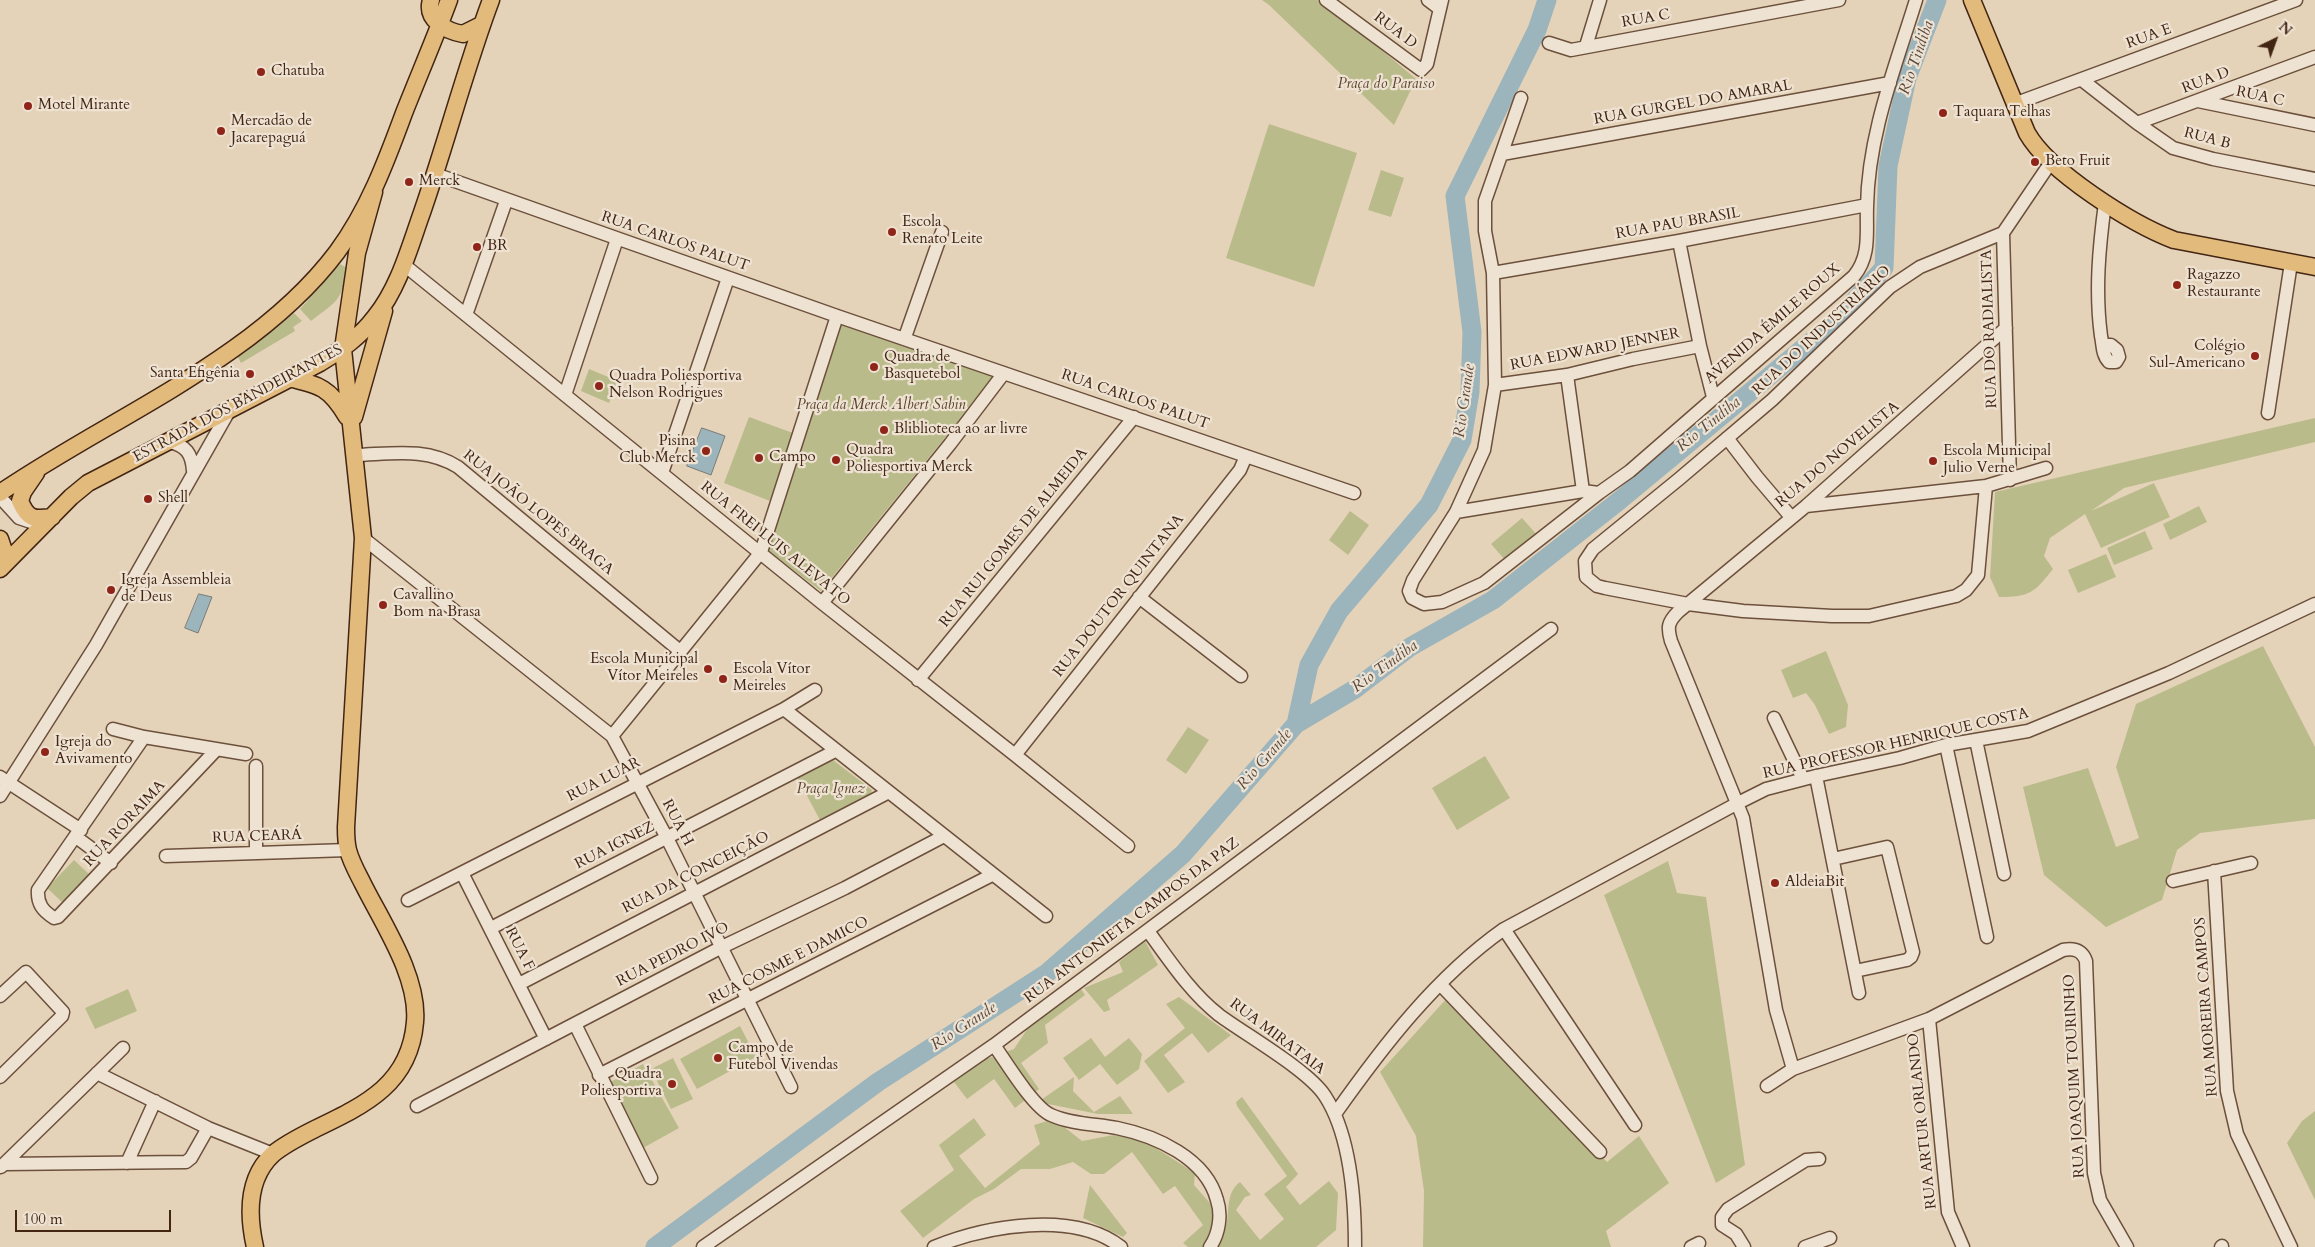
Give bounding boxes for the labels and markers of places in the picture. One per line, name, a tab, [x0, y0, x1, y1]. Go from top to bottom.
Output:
place label: Chatuba	[271, 63, 325, 81]
marker: Chatuba	[255, 66, 267, 78]
place label: Motel Mirante	[38, 97, 130, 115]
marker: Motel Mirante	[22, 100, 34, 112]
place label: Taquara Telhas	[1953, 104, 2051, 122]
marker: Taquara Telhas	[1937, 107, 1949, 119]
place label: Mercadão de Jacarepaguá	[231, 113, 312, 148]
marker: Mercadão de Jacarepaguá	[215, 125, 227, 137]
place label: Beto Fruit	[2045, 153, 2110, 171]
marker: Beto Fruit	[2029, 156, 2041, 168]
place label: Merck	[419, 173, 460, 191]
marker: Merck	[403, 176, 415, 188]
place label: Escola Renato Leite	[902, 214, 983, 249]
marker: Escola Renato Leite	[886, 226, 898, 238]
place label: BR	[487, 238, 508, 256]
marker: BR	[471, 241, 483, 253]
place label: Ragazzo Restaurante	[2187, 267, 2261, 302]
marker: Ragazzo Restaurante	[2171, 279, 2183, 291]
place label: Colégio Sul-Americano	[2149, 338, 2245, 373]
place label: Quadra de Basquetebol	[884, 349, 960, 384]
marker: Colégio Sul-Americano	[2249, 350, 2261, 362]
marker: Quadra de Basquetebol	[868, 361, 880, 373]
place label: Santa Efigênia	[150, 365, 240, 383]
marker: Santa Efigênia	[244, 368, 256, 380]
place label: Quadra Poliesportiva Nelson Rodrigues	[609, 368, 742, 403]
marker: Quadra Poliesportiva Nelson Rodrigues	[593, 380, 605, 392]
place label: Bliblioteca ao ar livre	[894, 421, 1028, 439]
marker: Bliblioteca ao ar livre	[878, 424, 890, 436]
place label: Pisina Club Merck	[619, 433, 696, 468]
place label: Quadra Poliesportiva Merck	[846, 442, 973, 477]
place label: Escola Municipal Julio Verne	[1943, 443, 2051, 478]
marker: Pisina Club Merck	[700, 445, 712, 457]
place label: Campo	[769, 449, 816, 467]
marker: Campo	[753, 452, 765, 464]
marker: Quadra Poliesportiva Merck	[830, 454, 842, 466]
marker: Escola Municipal Julio Verne	[1927, 455, 1939, 467]
place label: Shell	[158, 490, 188, 508]
marker: Shell	[142, 493, 154, 505]
place label: Igreja Assembleia de Deus	[121, 572, 231, 607]
marker: Igreja Assembleia de Deus	[105, 584, 117, 596]
place label: Cavallino Bom na Brasa	[393, 587, 481, 622]
marker: Cavallino Bom na Brasa	[377, 599, 389, 611]
place label: Escola Municipal Vítor Meireles	[590, 651, 698, 686]
place label: Escola Vítor Meireles	[733, 661, 810, 696]
marker: Escola Municipal Vítor Meireles	[702, 663, 714, 675]
marker: Escola Vítor Meireles	[717, 673, 729, 685]
place label: Igreja do Avivamento	[55, 734, 132, 769]
marker: Igreja do Avivamento	[39, 746, 51, 758]
place label: AldeiaBit	[1785, 874, 1844, 892]
marker: AldeiaBit	[1769, 877, 1781, 889]
place label: Campo de Futebol Vivendas	[728, 1040, 838, 1075]
marker: Campo de Futebol Vivendas	[712, 1052, 724, 1064]
place label: Quadra Poliesportiva	[581, 1066, 662, 1101]
marker: Quadra Poliesportiva	[666, 1078, 678, 1090]

